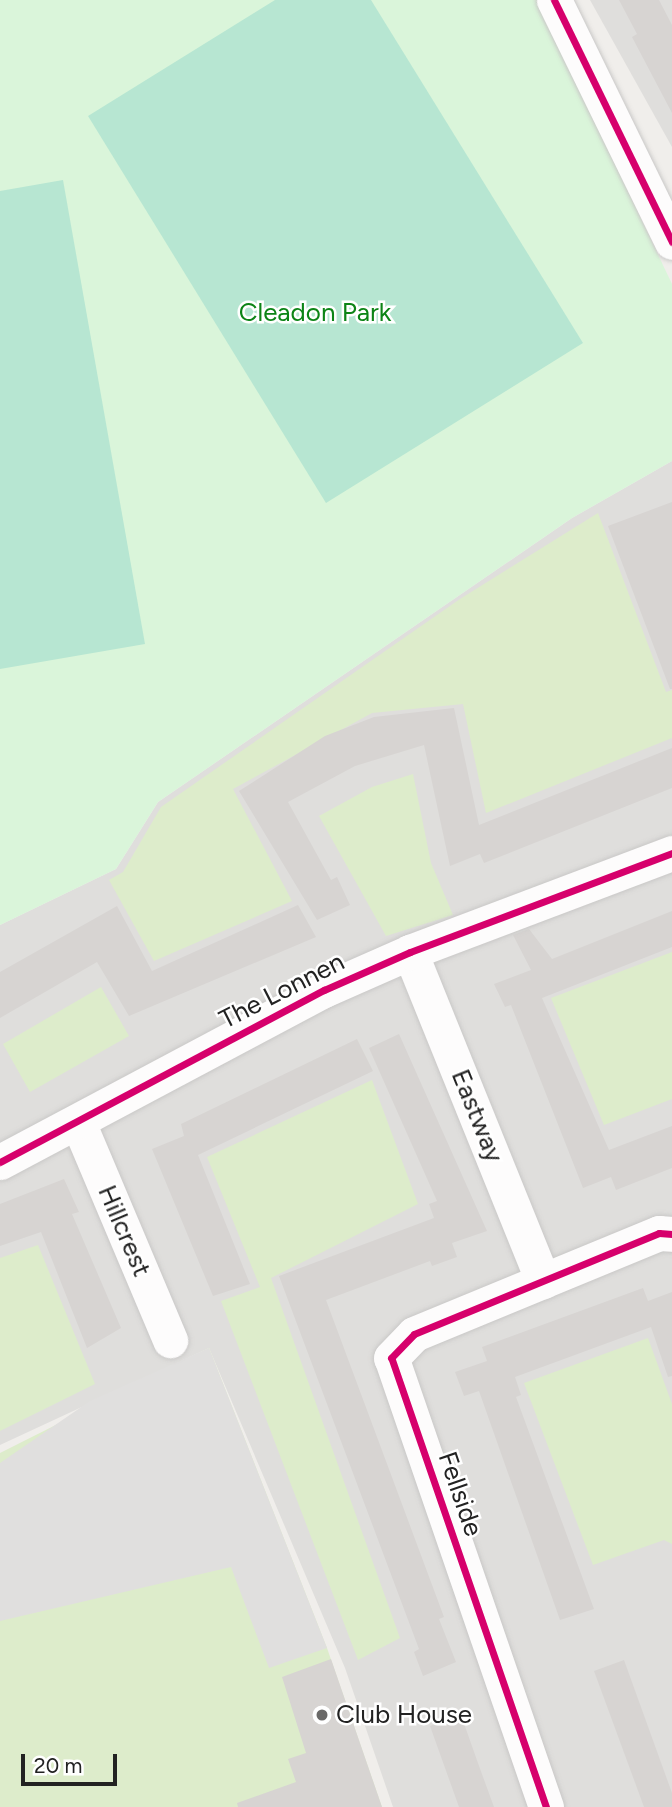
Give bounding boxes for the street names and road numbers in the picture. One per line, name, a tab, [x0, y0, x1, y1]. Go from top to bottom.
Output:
street label: The Lonnen	[214, 946, 350, 1036]
street label: Eastway	[444, 1065, 510, 1167]
street label: Hillcrest	[91, 1181, 157, 1281]
street label: Fellside	[431, 1448, 489, 1540]

